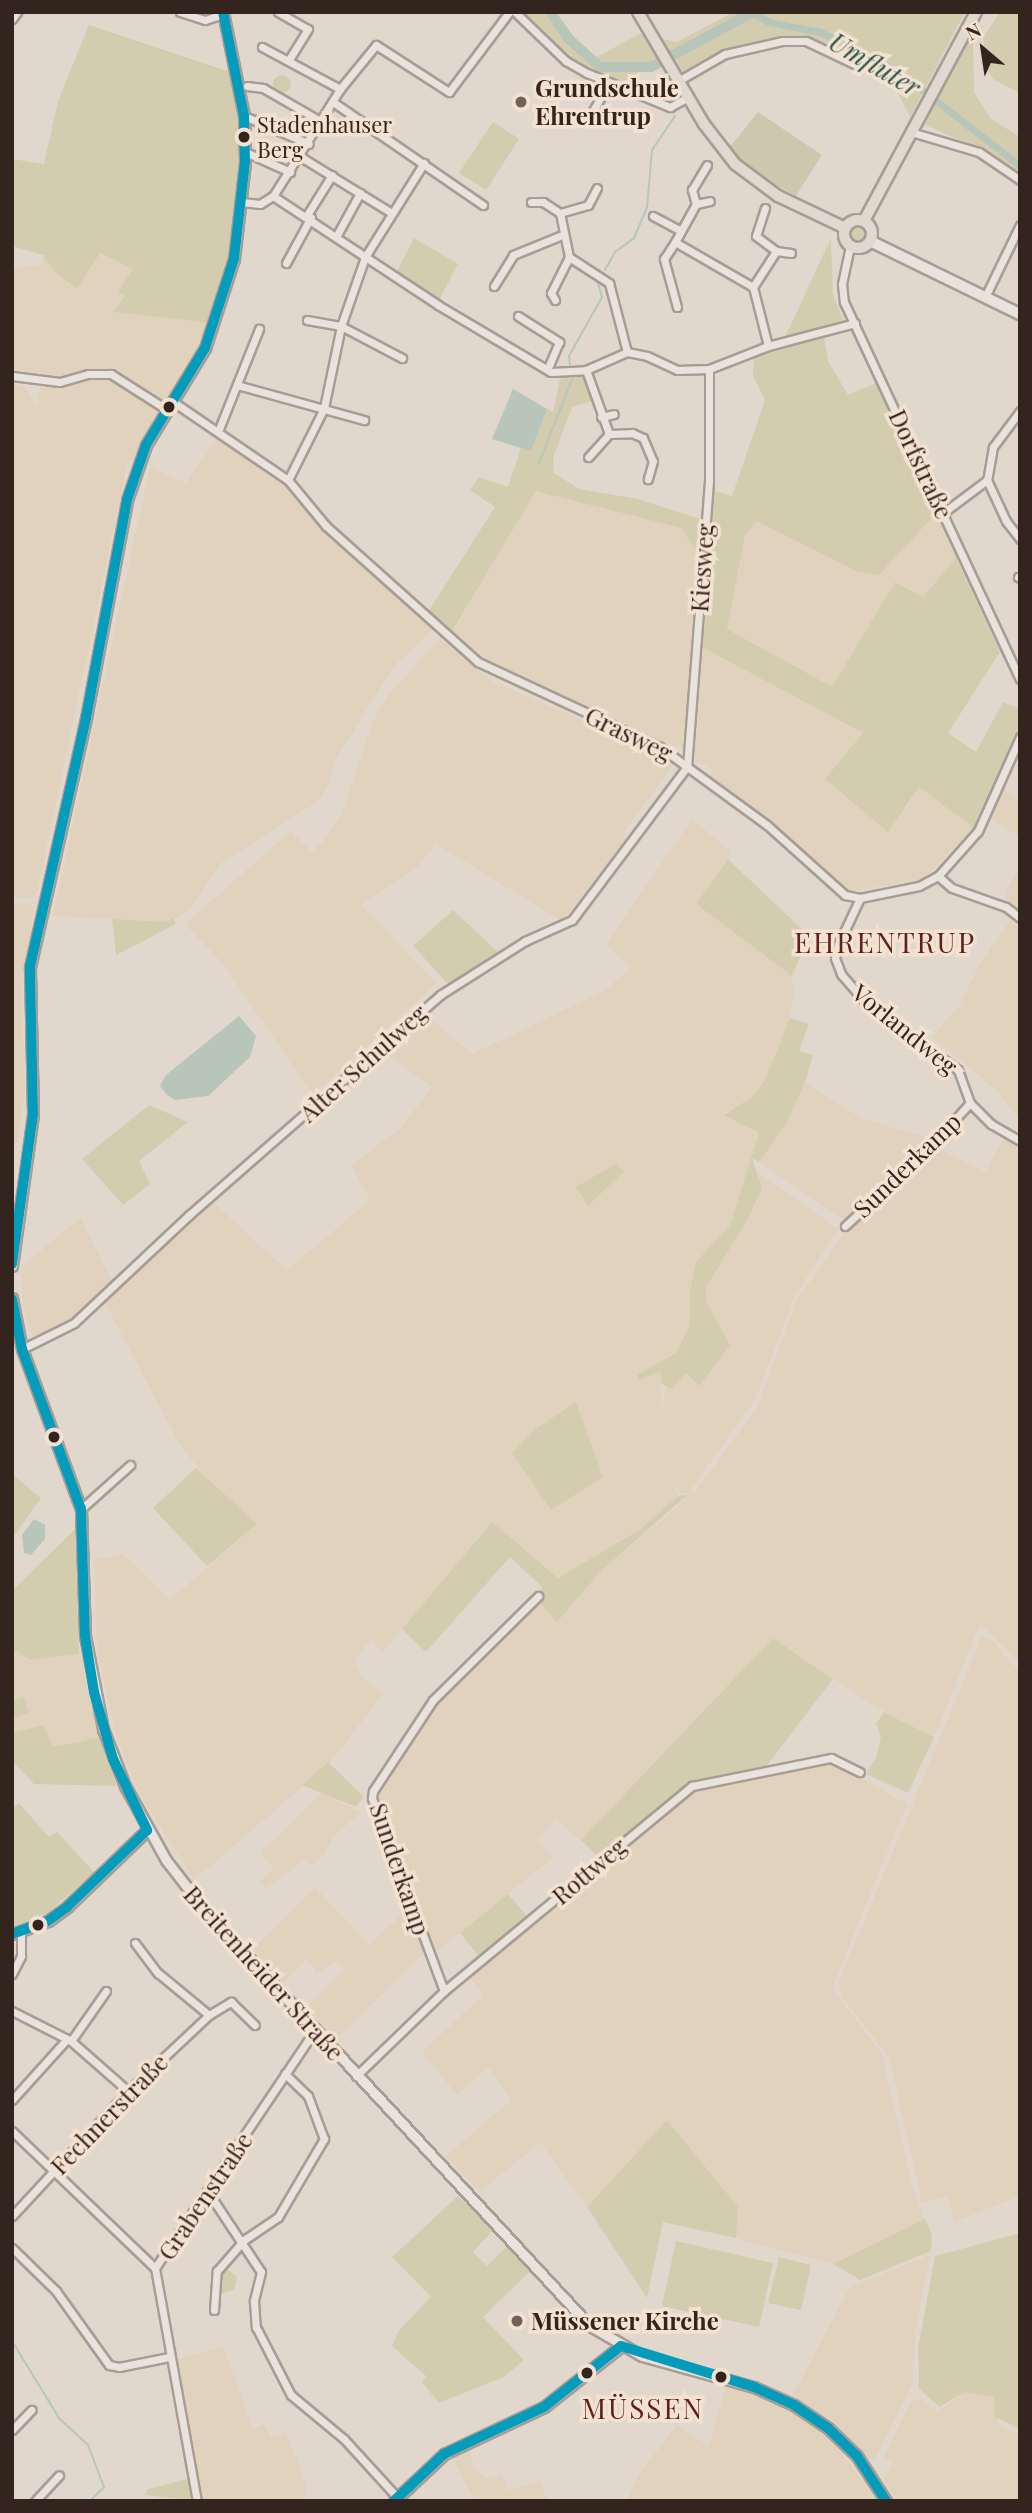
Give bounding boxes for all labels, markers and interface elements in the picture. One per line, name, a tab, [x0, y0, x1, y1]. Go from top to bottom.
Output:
north arrow	[948, 14, 1018, 84]
text: N	[961, 16, 985, 45]
water label: Umfluter	[824, 26, 926, 102]
place label: Grundschule Ehrentrup	[535, 74, 679, 130]
marker: Grundschule Ehrentrup	[513, 94, 529, 110]
place label: Stadenhauser Berg	[257, 111, 392, 162]
marker: Stadenhauser Berg	[237, 130, 251, 144]
unlabelled marker	[162, 400, 176, 414]
street label: Dorfstraße	[883, 405, 959, 523]
street label: Kiesweg	[685, 523, 719, 613]
street label: Grasweg	[581, 701, 677, 767]
district label: EHRENTRUP	[795, 925, 975, 959]
street label: Vorlandweg	[847, 978, 963, 1080]
street label: Alter Schulweg	[293, 998, 433, 1128]
street label: Sunderkamp	[847, 1107, 967, 1223]
unlabelled marker	[47, 1430, 61, 1444]
street label: Sunderkamp	[364, 1799, 436, 1939]
street label: Rottweg	[546, 1832, 632, 1910]
street label: Breitenheider Straße	[178, 1880, 350, 2066]
unlabelled marker	[31, 1918, 45, 1932]
street label: Fechnerstraße	[44, 2048, 174, 2180]
street label: Grabenstraße	[152, 2127, 258, 2265]
place label: Müssener Kirche	[531, 2307, 719, 2335]
marker: Müssener Kirche	[509, 2313, 525, 2329]
unlabelled marker	[580, 2366, 594, 2380]
unlabelled marker	[714, 2370, 728, 2384]
district label: MÜSSEN	[582, 2391, 704, 2425]

